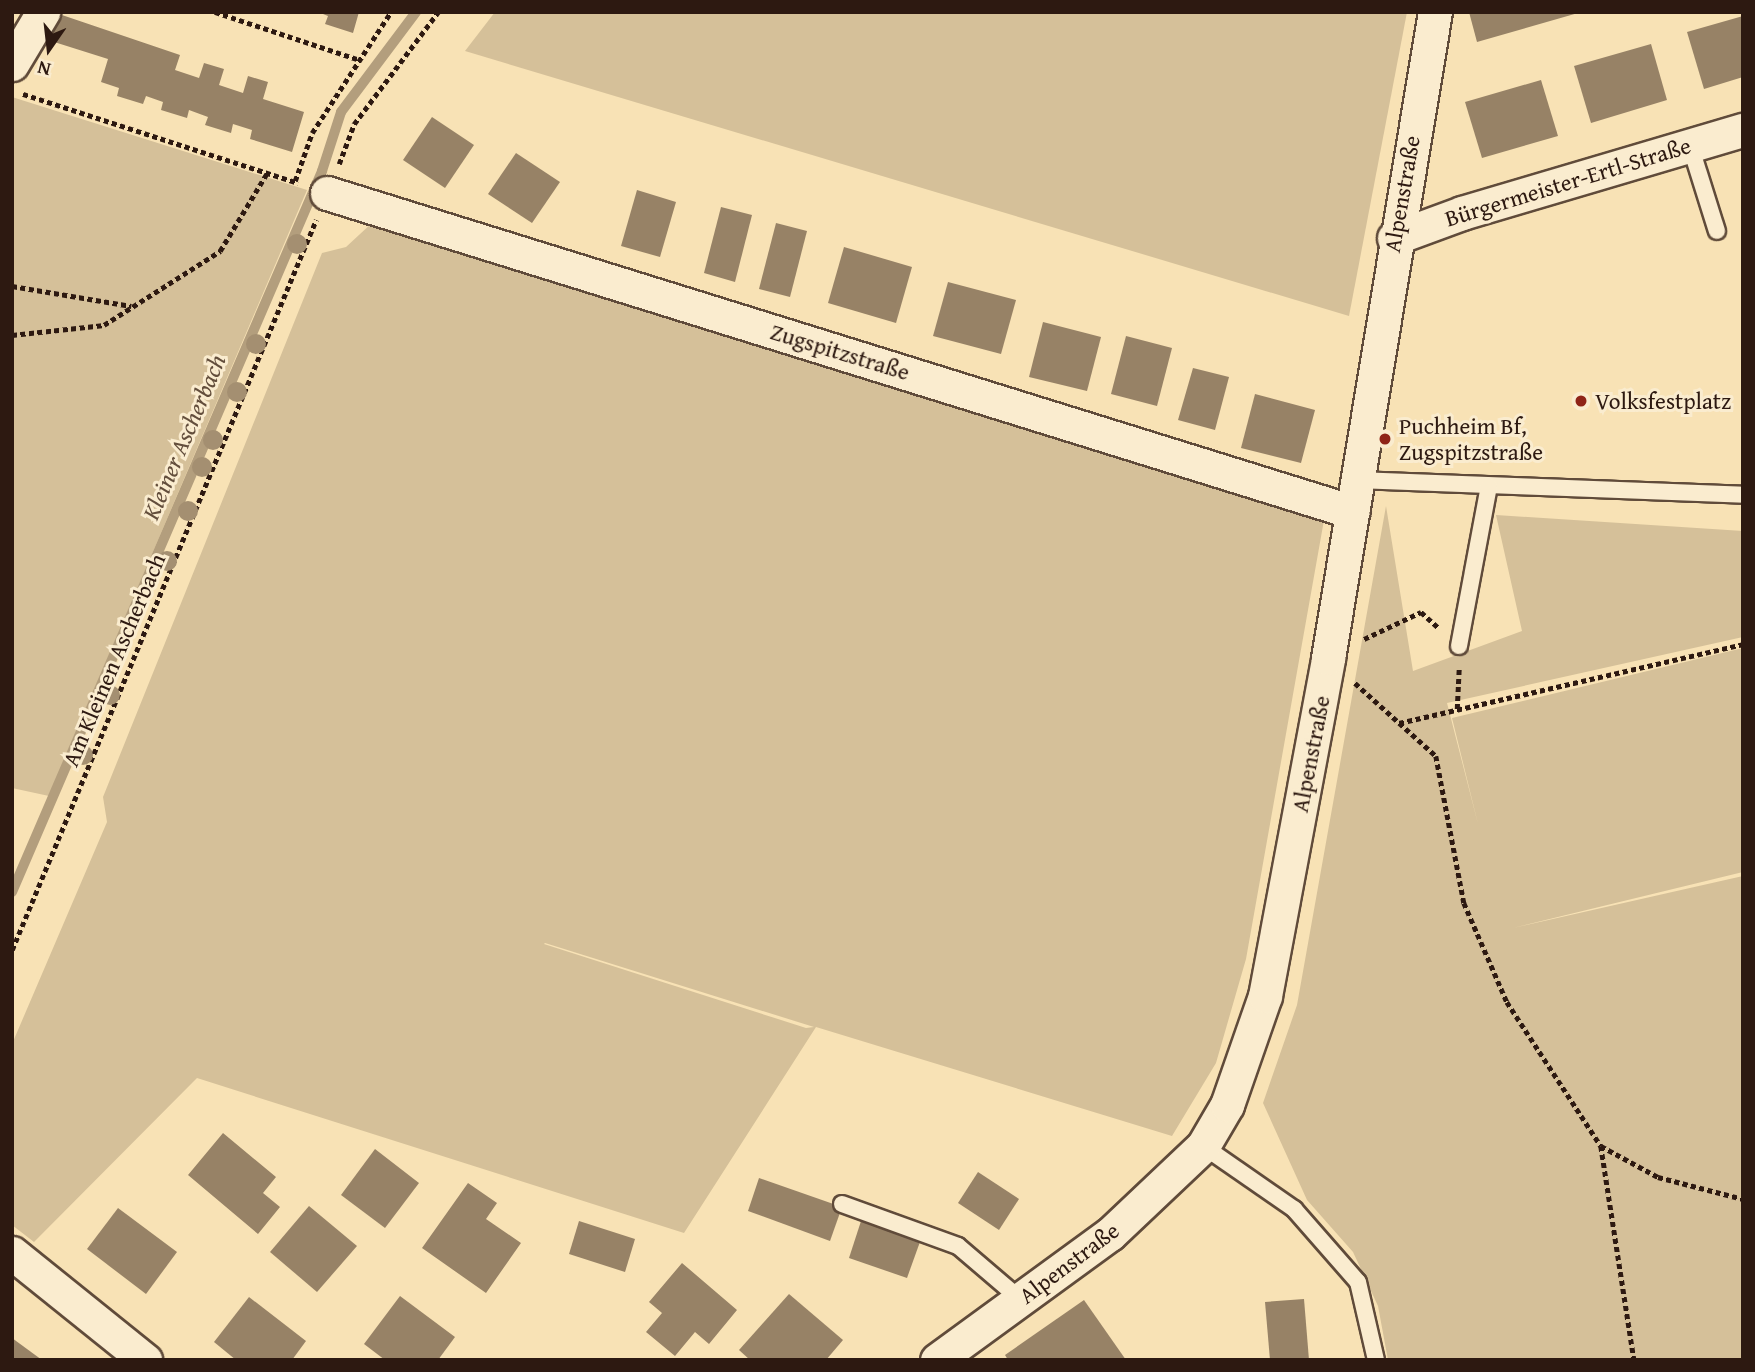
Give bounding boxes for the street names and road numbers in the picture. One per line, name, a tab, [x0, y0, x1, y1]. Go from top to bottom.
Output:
street label: Bürgermeister-Ertl-Straße	[1442, 131, 1694, 233]
street label: Alpenstraße	[1378, 133, 1426, 255]
street label: Zugspitzstraße	[767, 318, 913, 386]
street label: Am Kleinen Ascherbach	[57, 549, 171, 771]
street label: Alpenstraße	[1286, 693, 1336, 815]
street label: Alpenstraße	[1014, 1216, 1124, 1310]

